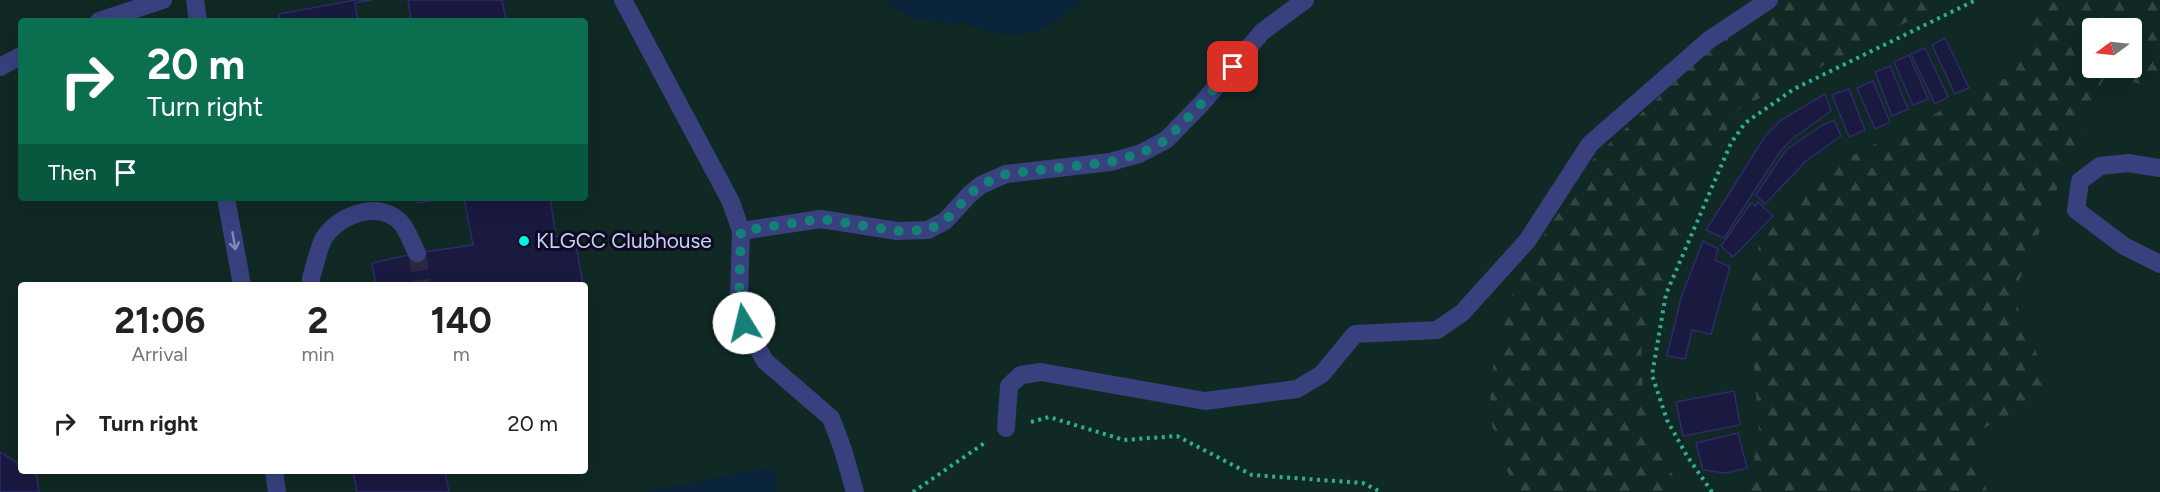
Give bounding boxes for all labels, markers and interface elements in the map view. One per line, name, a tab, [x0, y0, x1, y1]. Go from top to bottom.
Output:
north arrow	[2082, 18, 2142, 78]
map controls	[2082, 18, 2142, 78]
text: 20 m	[147, 39, 245, 90]
pin	[1207, 41, 1258, 92]
icon: right	[48, 42, 126, 120]
icon: arrive	[1216, 50, 1249, 83]
text: Turn right	[147, 90, 263, 123]
icon: arrive	[109, 156, 142, 189]
text: Then	[48, 159, 97, 186]
place label: KLGCC Clubhouse	[536, 228, 712, 253]
one-way arrow	[229, 231, 240, 251]
marker: KLGCC Clubhouse	[517, 234, 531, 248]
position arrow	[712, 291, 776, 355]
text: 21:06	[114, 299, 205, 342]
text: 2	[307, 299, 328, 342]
text: 140	[430, 299, 492, 342]
text: Arrival	[132, 342, 188, 366]
text: min	[301, 342, 334, 366]
text: m	[453, 342, 470, 366]
icon: right	[48, 407, 81, 440]
text: Turn right	[99, 410, 198, 437]
text: 20 m	[507, 410, 558, 437]

